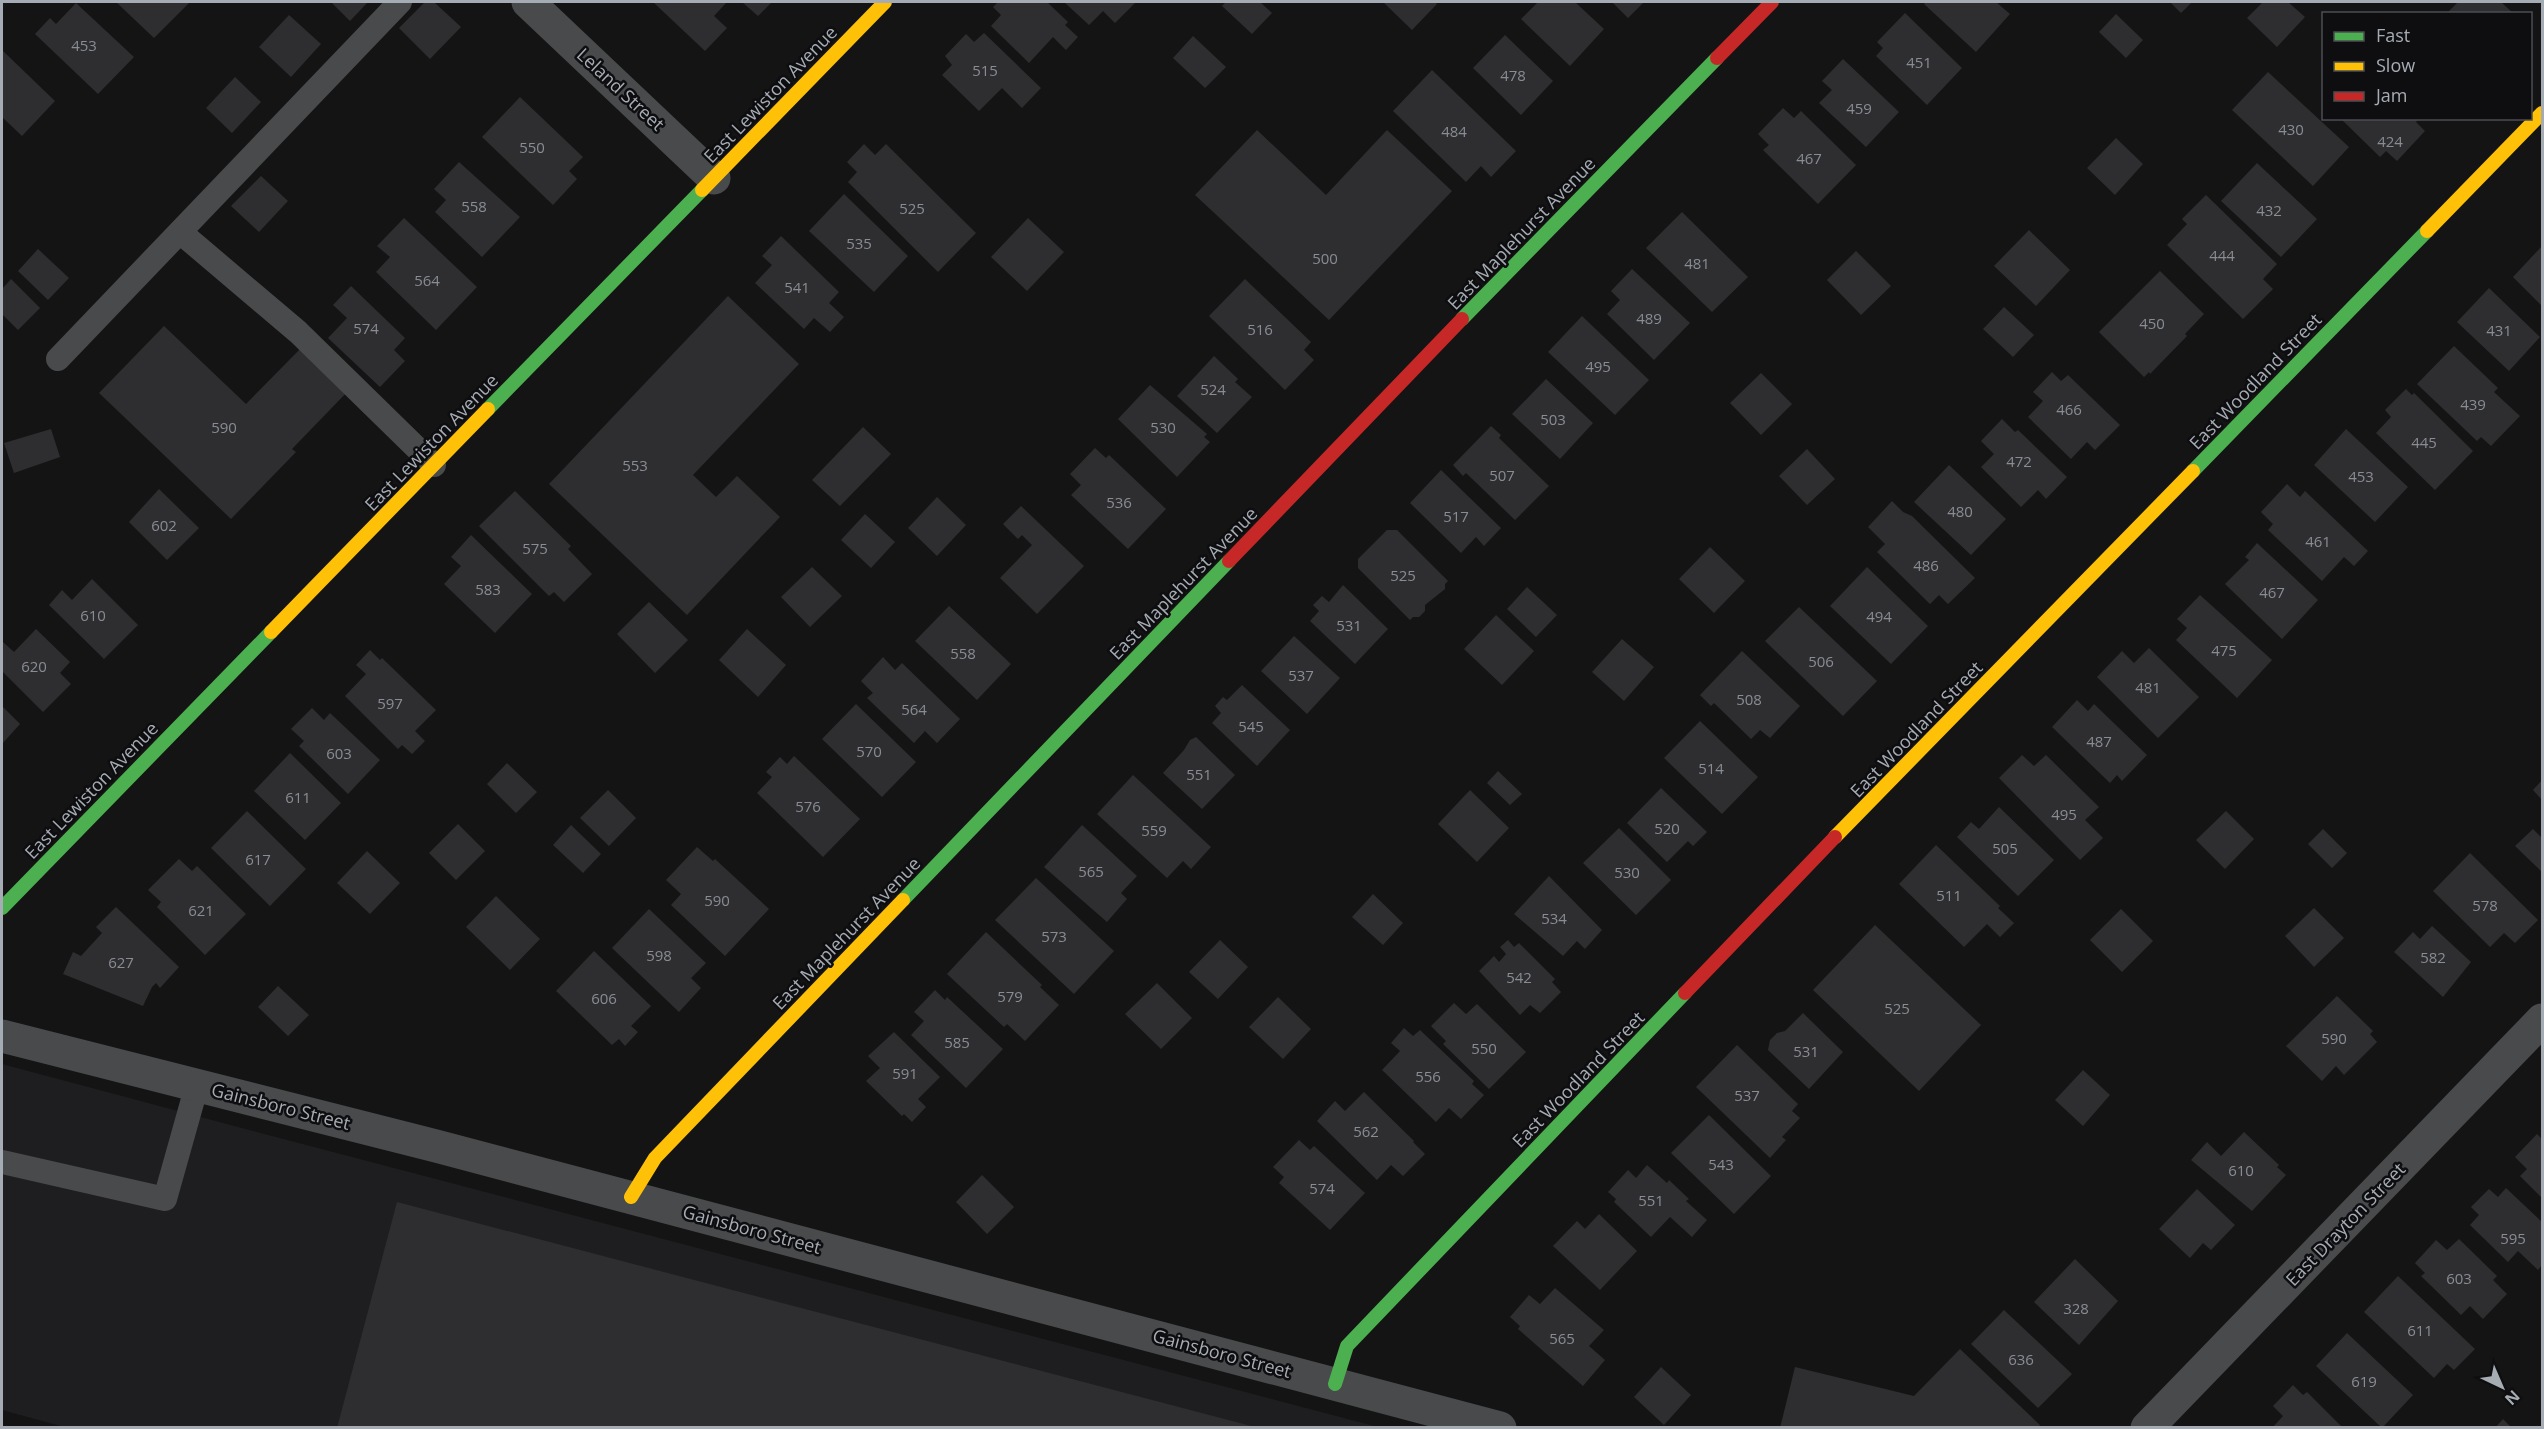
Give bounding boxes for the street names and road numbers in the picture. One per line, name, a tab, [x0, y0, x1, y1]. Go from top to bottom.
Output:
street label: East Lewiston Avenue	[698, 20, 842, 168]
street label: Leland Street	[572, 42, 670, 136]
street label: East Maplehurst Avenue	[1442, 152, 1600, 314]
street label: East Woodland Street	[2184, 308, 2326, 454]
street label: East Lewiston Avenue	[359, 368, 503, 516]
street label: East Maplehurst Avenue	[1104, 502, 1262, 664]
street label: East Woodland Street	[1845, 656, 1987, 802]
street label: East Lewiston Avenue	[19, 716, 163, 864]
street label: East Maplehurst Avenue	[767, 852, 925, 1014]
street label: East Woodland Street	[1507, 1006, 1649, 1152]
street label: Gainsboro Street	[209, 1077, 353, 1135]
street label: East Drayton Street	[2280, 1157, 2410, 1291]
street label: Gainsboro Street	[680, 1199, 824, 1259]
street label: Gainsboro Street	[1150, 1323, 1294, 1383]

